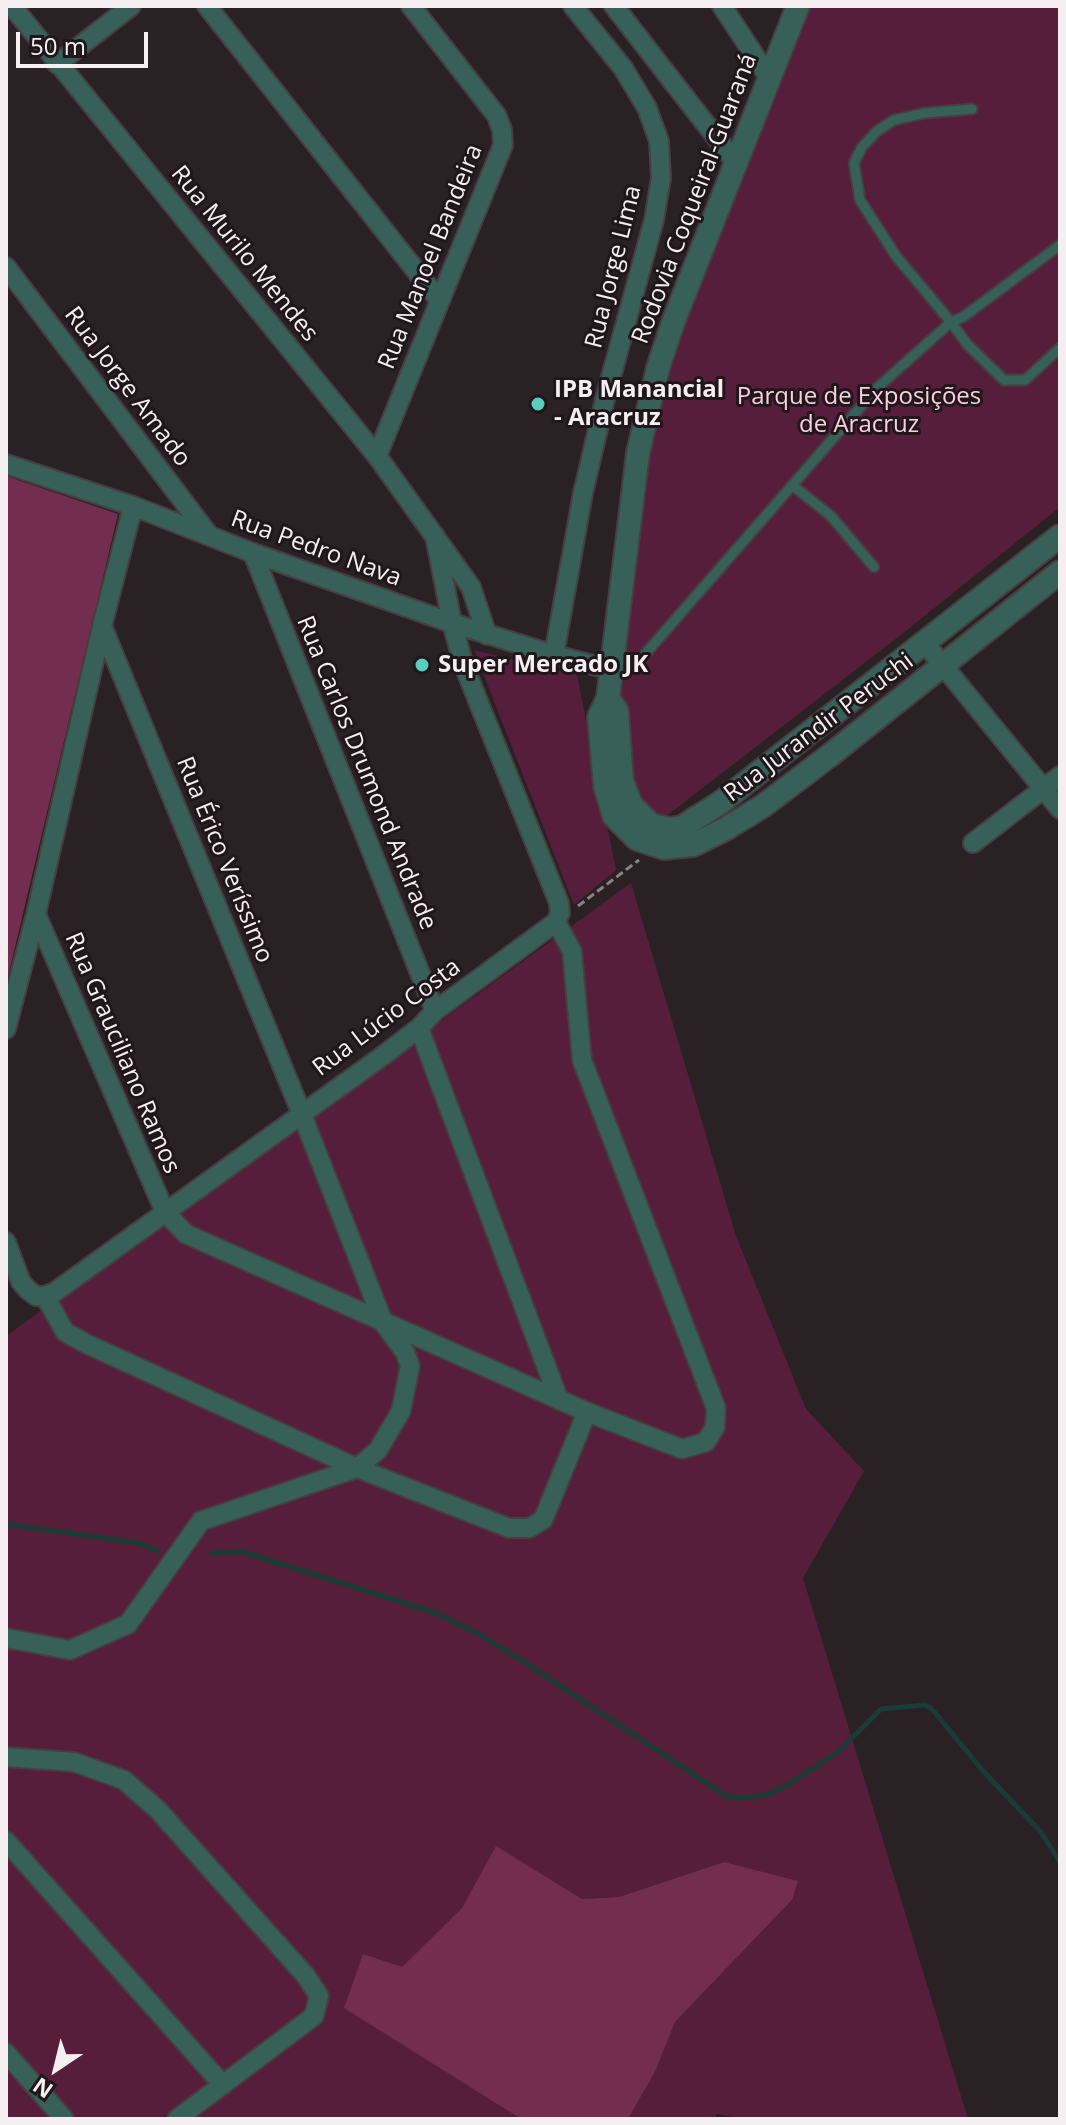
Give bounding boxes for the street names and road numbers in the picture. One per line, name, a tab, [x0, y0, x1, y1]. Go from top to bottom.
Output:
street label: Rodovia Coqueiral-Guaraná	[626, 50, 764, 348]
street label: Rua Manoel Bandeira	[373, 140, 489, 374]
street label: Rua Murilo Mendes	[164, 160, 324, 348]
street label: Rua Jorge Lima	[580, 183, 648, 351]
street label: Rua Jorge Amado	[58, 302, 196, 472]
street label: Rua Pedro Nava	[227, 505, 405, 593]
street label: Rua Carlos Drumond Andrade	[290, 612, 442, 934]
street label: Rua Jurandir Peruchi	[719, 647, 919, 809]
street label: Rua Érico Veríssimo	[169, 753, 279, 967]
street label: Rua Grauciliano Ramos	[58, 928, 186, 1178]
street label: Rua Lúcio Costa	[307, 953, 467, 1083]

